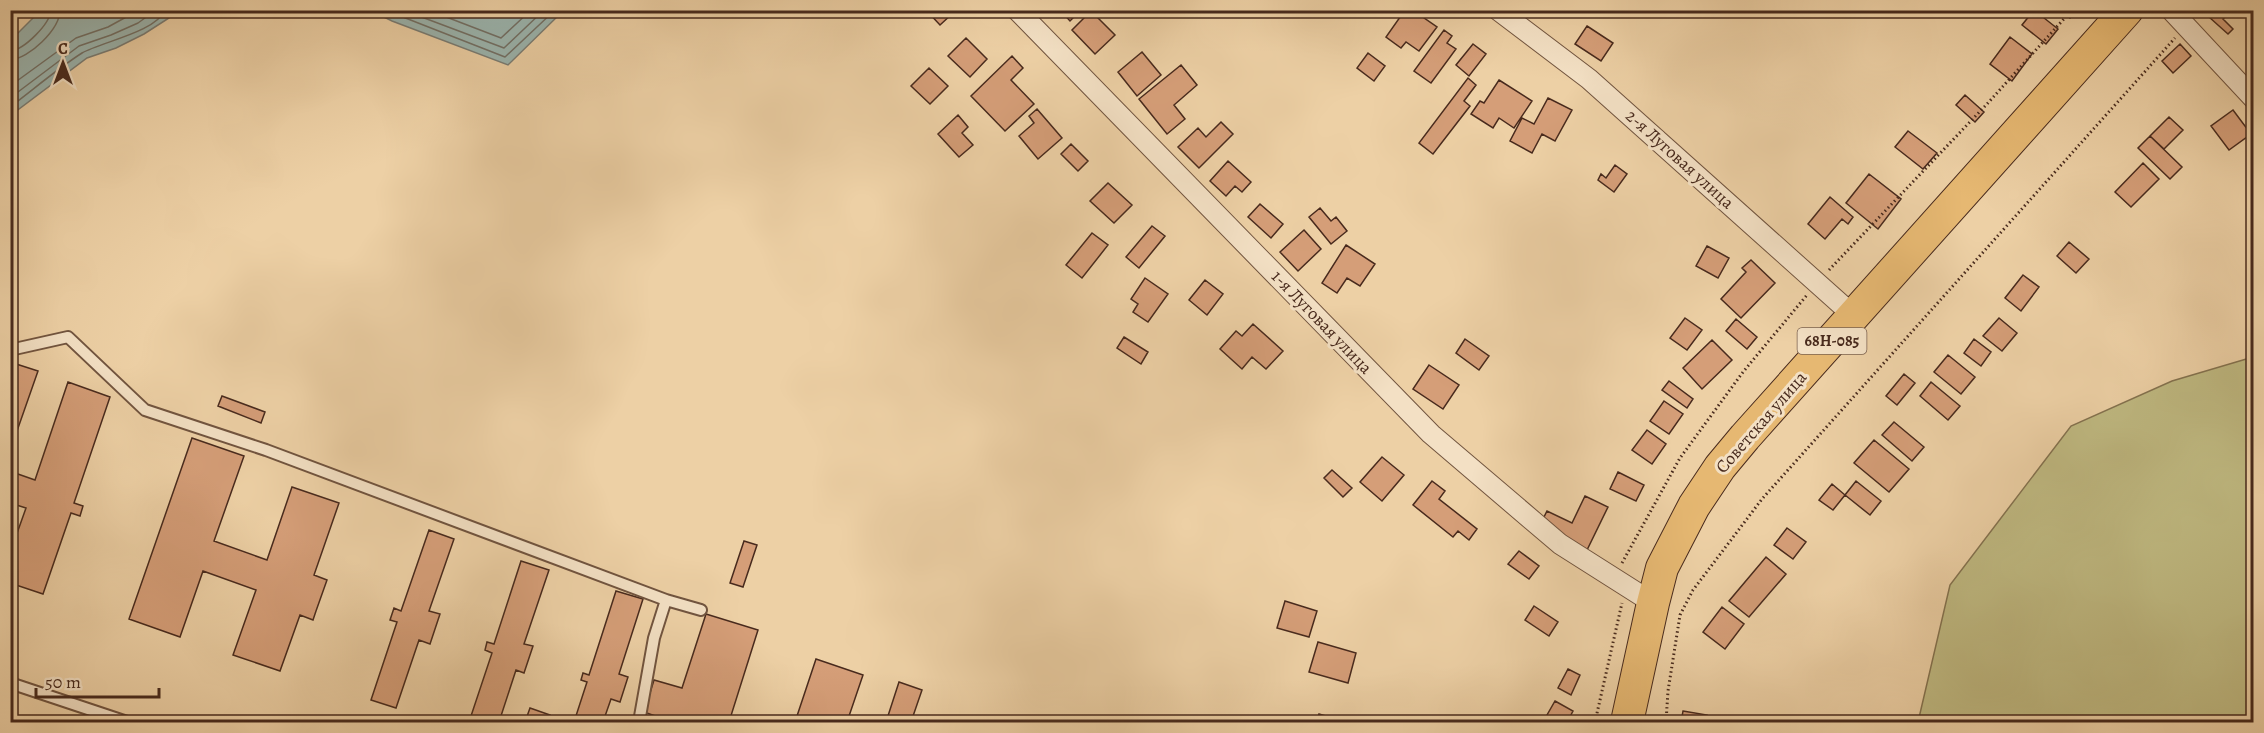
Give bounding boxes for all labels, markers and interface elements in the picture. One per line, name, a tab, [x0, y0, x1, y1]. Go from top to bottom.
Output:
north arrow	[33, 33, 93, 93]
text: С	[58, 38, 68, 60]
street label: 2-я Луговая улица	[1621, 104, 1740, 215]
street label: 1-я Луговая улица	[1266, 265, 1378, 380]
road number: 68Н-085	[1798, 328, 1866, 354]
street label: Советская улица	[1710, 365, 1813, 478]
scale bar	[36, 661, 159, 699]
text: 50 m	[45, 670, 81, 694]

